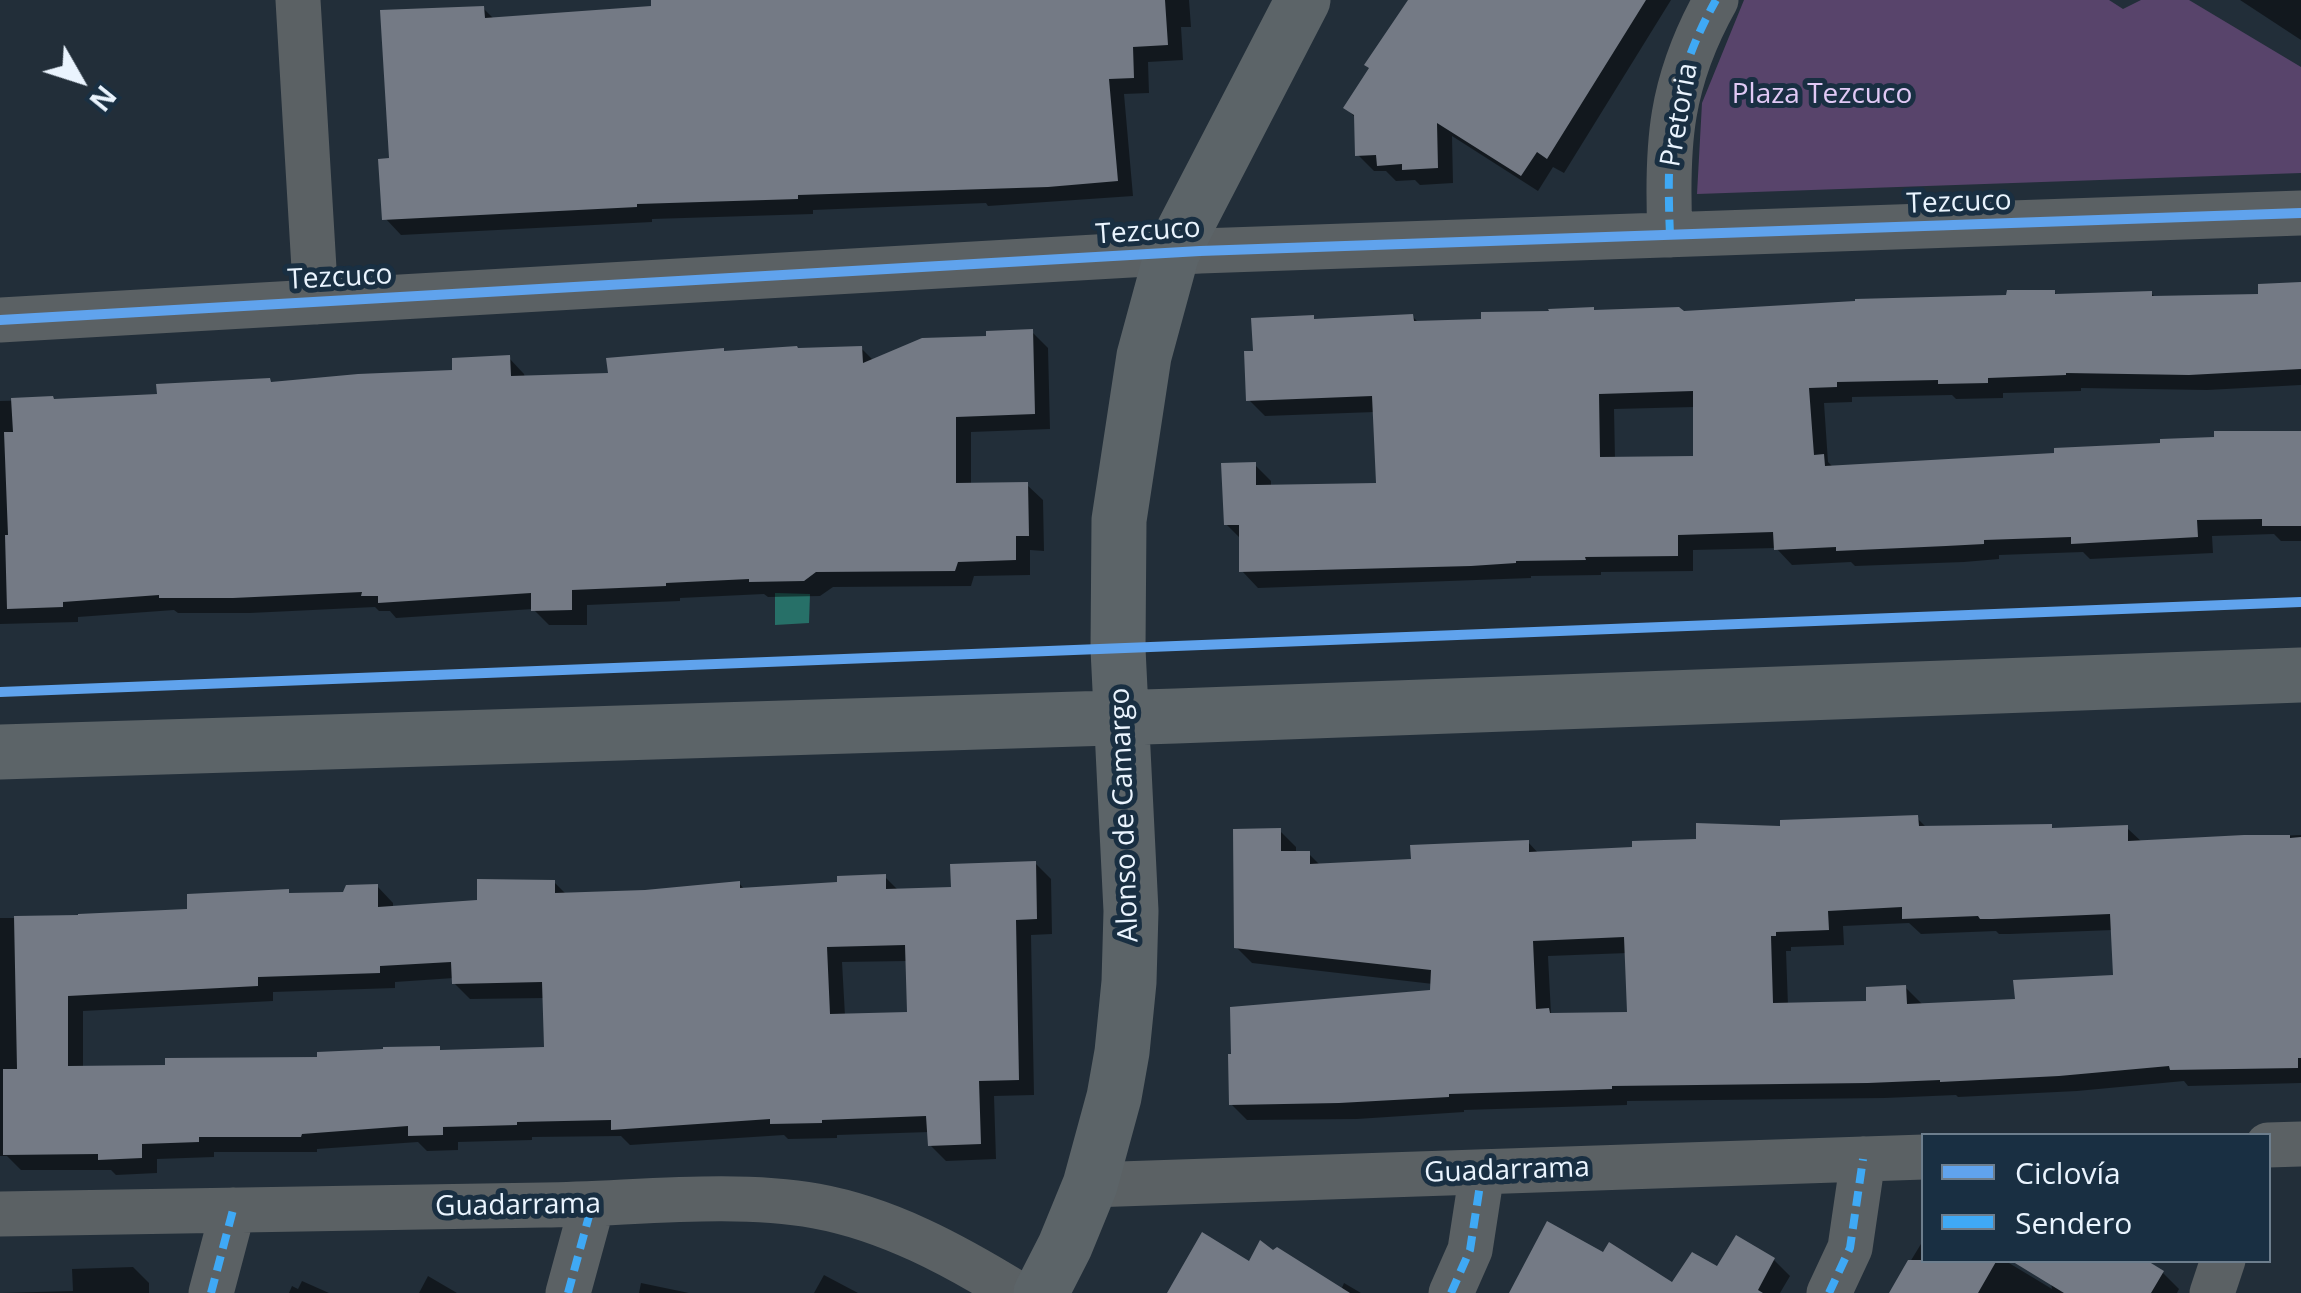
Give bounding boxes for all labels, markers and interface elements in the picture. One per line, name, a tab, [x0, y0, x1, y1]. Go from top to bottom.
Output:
north arrow	[30, 30, 130, 130]
street label: Pretoria	[1654, 60, 1706, 170]
text: N	[81, 78, 125, 120]
park label: Plaza Tezcuco	[1732, 78, 1912, 112]
street label: Tezcuco	[1906, 184, 2012, 222]
street label: Tezcuco	[1094, 212, 1202, 252]
street label: Tezcuco	[287, 258, 393, 298]
street label: Alonso de Camargo	[1104, 687, 1146, 943]
legend	[1921, 1133, 2271, 1263]
street label: Guadarrama	[1424, 1151, 1590, 1191]
text: Ciclovía	[2015, 1152, 2121, 1193]
street label: Guadarrama	[435, 1188, 601, 1224]
text: Sendero	[2015, 1202, 2132, 1243]

